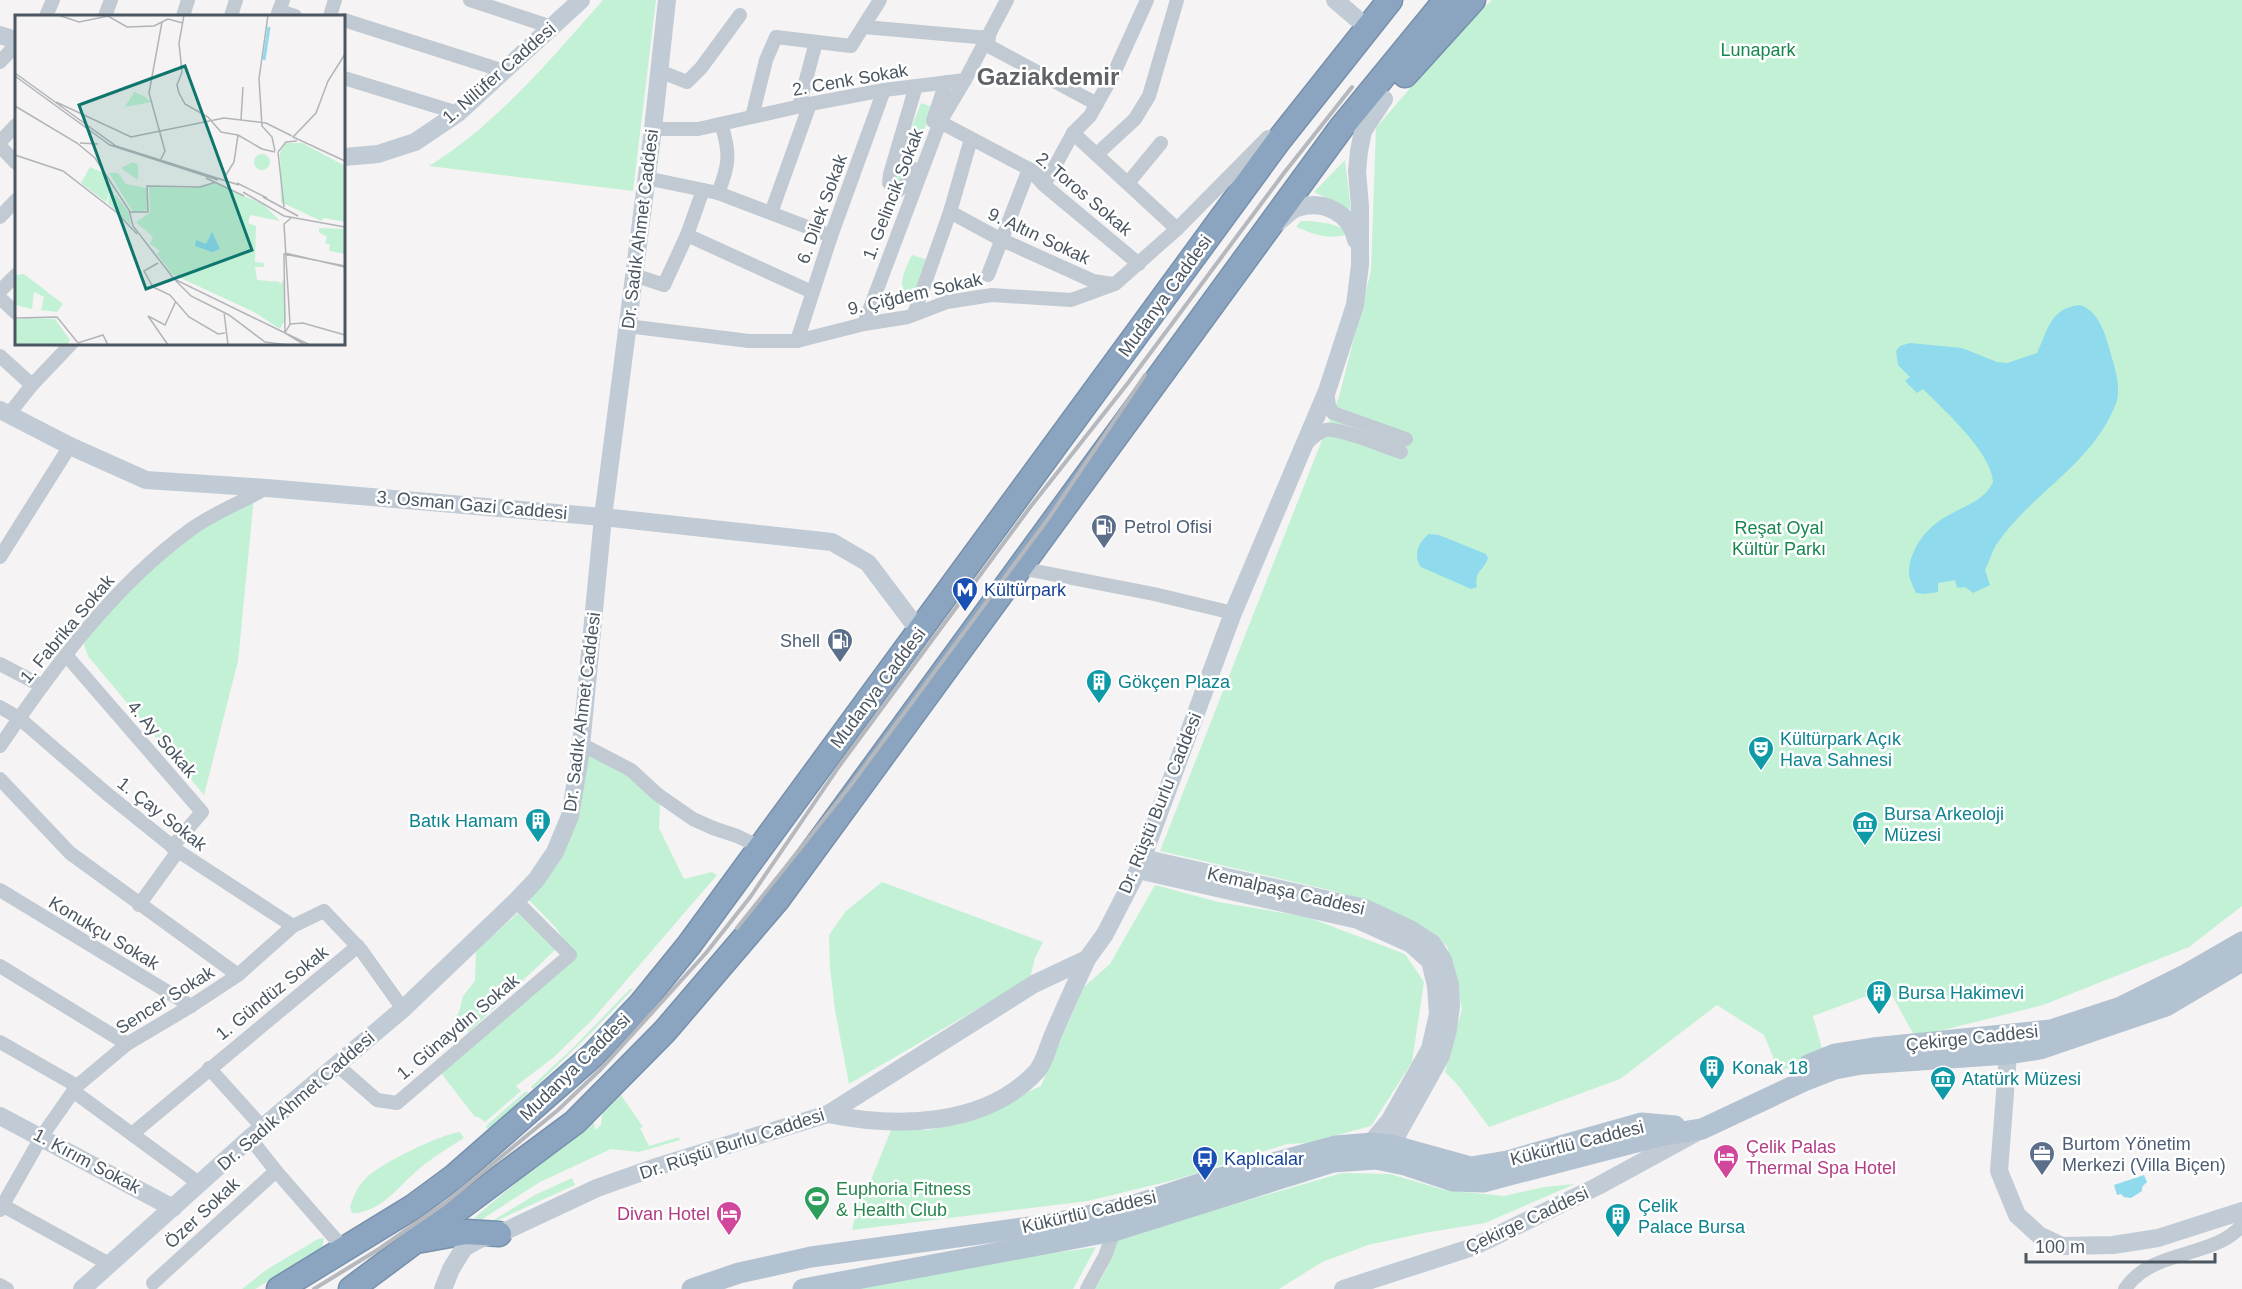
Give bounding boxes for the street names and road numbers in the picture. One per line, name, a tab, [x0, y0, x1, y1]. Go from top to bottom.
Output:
street label: 1. Nilüfer Caddesi	[438, 19, 560, 127]
street label: 2. Cenk Sokak	[791, 60, 910, 100]
street label: 1. Gelincik Sokak	[859, 125, 928, 262]
street label: Dr. Sadık Ahmet Caddesi	[618, 128, 662, 330]
street label: 2. Toros Sokak	[1032, 148, 1137, 240]
street label: 6. Dilek Sokak	[793, 151, 851, 266]
street label: 9. Altın Sokak	[985, 204, 1094, 269]
street label: Mudanya Caddesi	[1114, 231, 1216, 361]
street label: 9. Çiğdem Sokak	[846, 269, 985, 319]
street label: 3. Osman Gazi Caddesi	[376, 487, 568, 523]
street label: 1. Fabrika Sokak	[16, 570, 119, 687]
street label: Dr. Sadık Ahmet Caddesi	[560, 611, 604, 813]
street label: Mudanya Caddesi	[826, 624, 930, 752]
street label: 4. Ay Sokak	[123, 697, 201, 782]
street label: Dr. Rüştü Burlu Caddesi	[1115, 710, 1205, 896]
street label: 1. Çay Sokak	[114, 773, 211, 855]
street label: Kemalpaşa Caddesi	[1205, 863, 1367, 919]
street label: Konukçu Sokak	[45, 892, 164, 974]
street label: 1. Gündüz Sokak	[212, 941, 333, 1044]
street label: Sencer Sokak	[112, 961, 219, 1038]
street label: 1. Günaydın Sokak	[393, 969, 524, 1084]
street label: Mudanya Caddesi	[516, 1009, 634, 1125]
street label: Çekirge Caddesi	[1905, 1021, 2039, 1055]
street label: Dr. Sadık Ahmet Caddesi	[214, 1027, 378, 1175]
street label: Dr. Rüştü Burlu Caddesi	[637, 1105, 827, 1183]
street label: Kükürtlü Caddesi	[1508, 1117, 1646, 1169]
street label: 1. Kırım Sokak	[30, 1124, 145, 1198]
street label: Özer Sokak	[161, 1173, 244, 1252]
street label: Çekirge Caddesi	[1462, 1183, 1592, 1257]
street label: Kükürtlü Caddesi	[1020, 1187, 1158, 1237]

